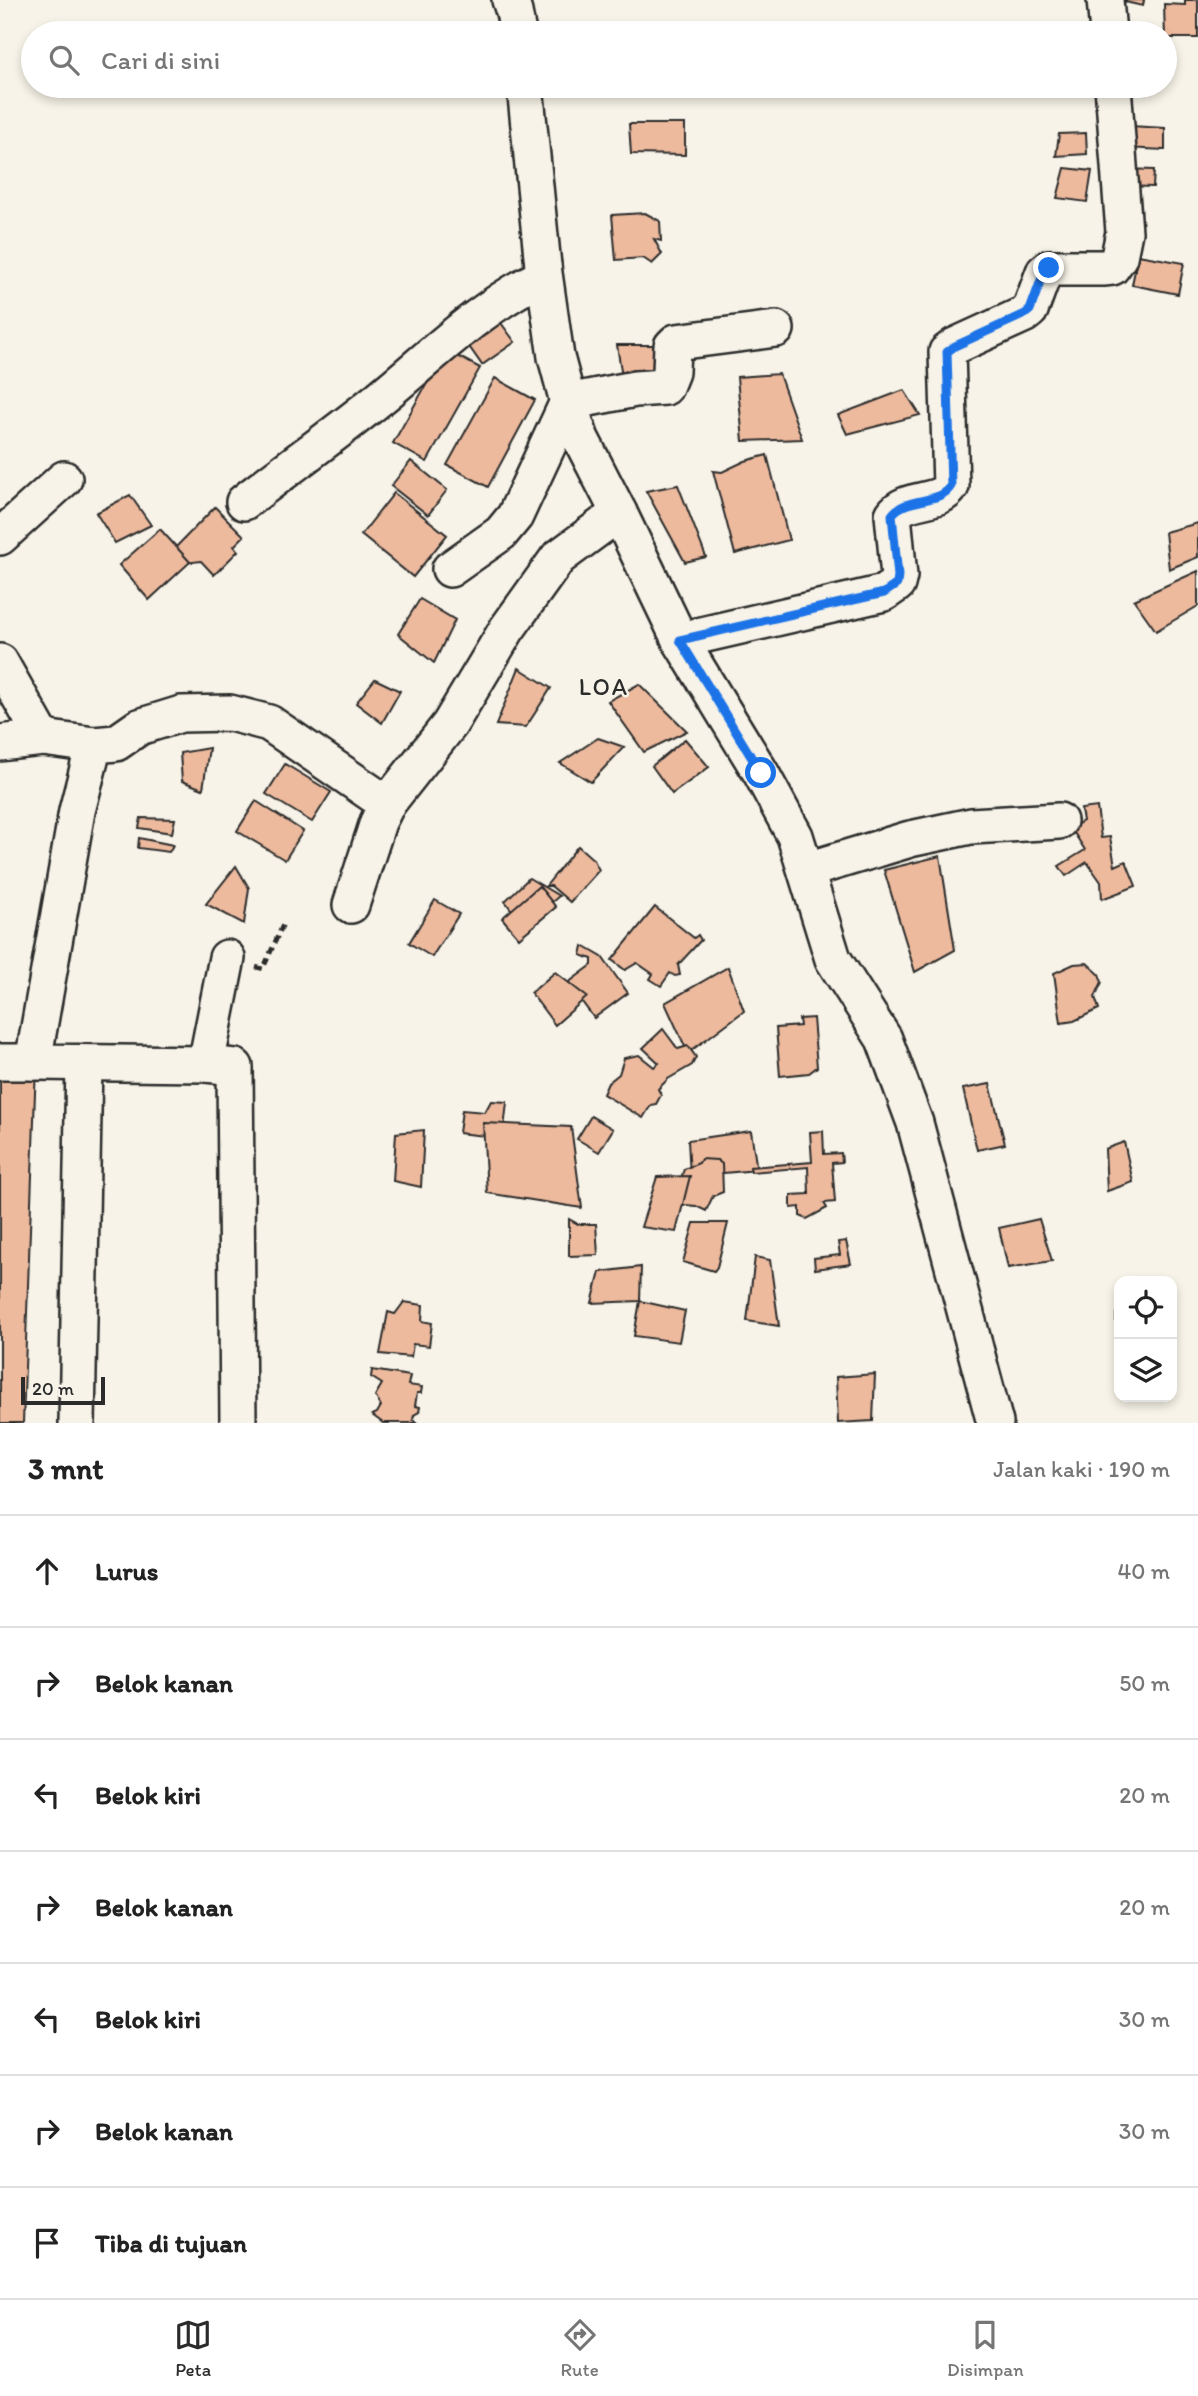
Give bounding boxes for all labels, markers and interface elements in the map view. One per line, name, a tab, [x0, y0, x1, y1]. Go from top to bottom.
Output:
search box	[21, 21, 1177, 98]
icon: search	[45, 41, 83, 79]
text: Cari di sini	[101, 44, 220, 76]
route end	[1033, 252, 1064, 283]
district label: LOA	[579, 672, 629, 701]
route start	[745, 757, 776, 788]
map controls	[1114, 1276, 1177, 1402]
button: locate	[1114, 1276, 1177, 1339]
button: layers	[1114, 1339, 1177, 1402]
scale bar	[21, 1374, 105, 1406]
text: 20 m	[32, 1377, 74, 1400]
text: 3 mnt	[28, 1450, 104, 1487]
text: Jalan kaki · 190 m	[993, 1455, 1170, 1483]
icon: ahead	[28, 1552, 66, 1590]
text: Lurus	[95, 1555, 158, 1587]
text: 40 m	[1117, 1557, 1170, 1585]
icon: right	[28, 1664, 66, 1702]
text: Belok kanan	[95, 1667, 233, 1699]
text: 50 m	[1119, 1669, 1170, 1697]
icon: left	[28, 1776, 66, 1814]
text: Belok kiri	[95, 1779, 201, 1811]
text: 20 m	[1119, 1781, 1170, 1809]
icon: right	[28, 1888, 66, 1926]
text: Belok kanan	[95, 1891, 233, 1923]
text: 20 m	[1119, 1893, 1170, 1921]
icon: left	[28, 2000, 66, 2038]
text: Belok kiri	[95, 2003, 201, 2035]
text: 30 m	[1119, 2005, 1170, 2033]
icon: right	[28, 2112, 66, 2150]
text: Belok kanan	[95, 2115, 233, 2147]
text: 30 m	[1119, 2117, 1170, 2145]
icon: arrive	[28, 2224, 66, 2262]
text: Tiba di tujuan	[95, 2227, 247, 2259]
tab: Peta	[174, 2316, 212, 2381]
tab: Rute	[561, 2316, 599, 2381]
tab: Disimpan	[947, 2316, 1024, 2381]

